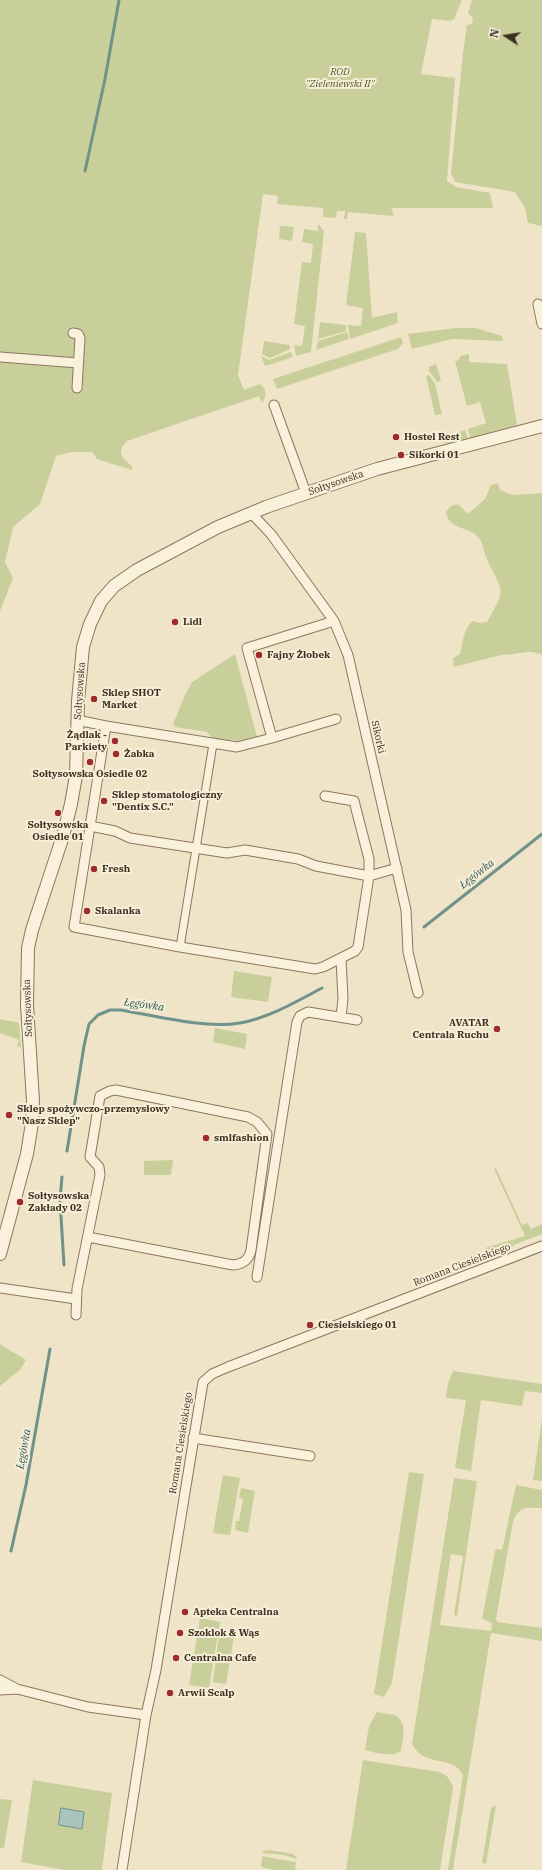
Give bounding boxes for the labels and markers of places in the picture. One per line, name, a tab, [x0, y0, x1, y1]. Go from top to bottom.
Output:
place label: Hostel Rest	[404, 431, 459, 443]
marker: Hostel Rest	[391, 432, 401, 442]
place label: Sikorki 01	[409, 449, 459, 461]
marker: Sikorki 01	[396, 450, 406, 460]
place label: Lidl	[183, 616, 202, 628]
marker: Lidl	[170, 617, 180, 627]
place label: Fajny Żłobek	[267, 649, 330, 661]
marker: Fajny Żłobek	[254, 650, 264, 660]
place label: Sklep SHOT Market	[102, 687, 161, 710]
marker: Sklep SHOT Market	[89, 694, 99, 704]
place label: Żądlak - Parkiety	[65, 729, 107, 752]
marker: Żądlak - Parkiety	[110, 736, 120, 746]
place label: Żabka	[124, 748, 155, 760]
marker: Żabka	[111, 749, 121, 759]
marker: Sołtysowska Osiedle 02	[85, 757, 95, 767]
place label: Sołtysowska Osiedle 02	[33, 768, 147, 780]
place label: Sklep stomatologiczny "Dentix S.C."	[112, 789, 223, 812]
marker: Sklep stomatologiczny "Dentix S.C."	[99, 796, 109, 806]
marker: Sołtysowska Osiedle 01	[53, 808, 63, 818]
place label: Sołtysowska Osiedle 01	[27, 819, 89, 842]
place label: Fresh	[102, 863, 130, 875]
marker: Fresh	[89, 864, 99, 874]
place label: Skalanka	[95, 905, 141, 917]
marker: Skalanka	[82, 906, 92, 916]
place label: AVATAR Centrala Ruchu	[412, 1017, 489, 1040]
marker: AVATAR Centrala Ruchu	[492, 1024, 502, 1034]
place label: Sklep spożywczo-przemysłowy "Nasz Sklep"	[17, 1103, 170, 1126]
marker: Sklep spożywczo-przemysłowy "Nasz Sklep"	[4, 1110, 14, 1120]
place label: smlfashion	[214, 1132, 269, 1144]
marker: smlfashion	[201, 1133, 211, 1143]
place label: Sołtysowska Zakłady 02	[28, 1190, 89, 1214]
marker: Sołtysowska Zakłady 02	[15, 1197, 25, 1207]
place label: Ciesielskiego 01	[318, 1319, 397, 1331]
marker: Ciesielskiego 01	[305, 1320, 315, 1330]
place label: Apteka Centralna	[193, 1606, 279, 1618]
marker: Apteka Centralna	[180, 1607, 190, 1617]
place label: Szoklok & Wąs	[188, 1627, 259, 1639]
marker: Szoklok & Wąs	[175, 1628, 185, 1638]
place label: Centralna Cafe	[184, 1652, 257, 1664]
marker: Centralna Cafe	[171, 1653, 181, 1663]
place label: Arwii Scalp	[178, 1687, 235, 1699]
marker: Arwii Scalp	[165, 1688, 175, 1698]

